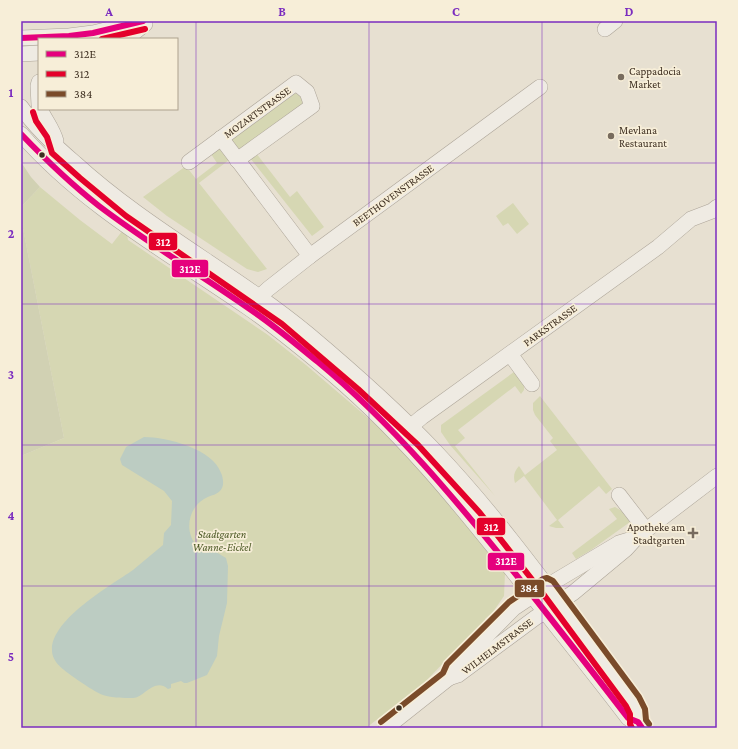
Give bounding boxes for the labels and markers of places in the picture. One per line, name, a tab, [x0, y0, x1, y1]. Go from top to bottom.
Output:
place label: Cappadocia Market	[629, 65, 681, 90]
marker: Cappadocia Market	[616, 72, 626, 82]
place label: Mevlana Restaurant	[619, 124, 667, 149]
marker: Mevlana Restaurant	[606, 131, 616, 141]
unlabelled marker	[37, 150, 47, 160]
place label: Apotheke am Stadtgarten	[627, 521, 685, 547]
marker: Apotheke am Stadtgarten	[688, 528, 698, 538]
unlabelled marker	[394, 703, 404, 713]

